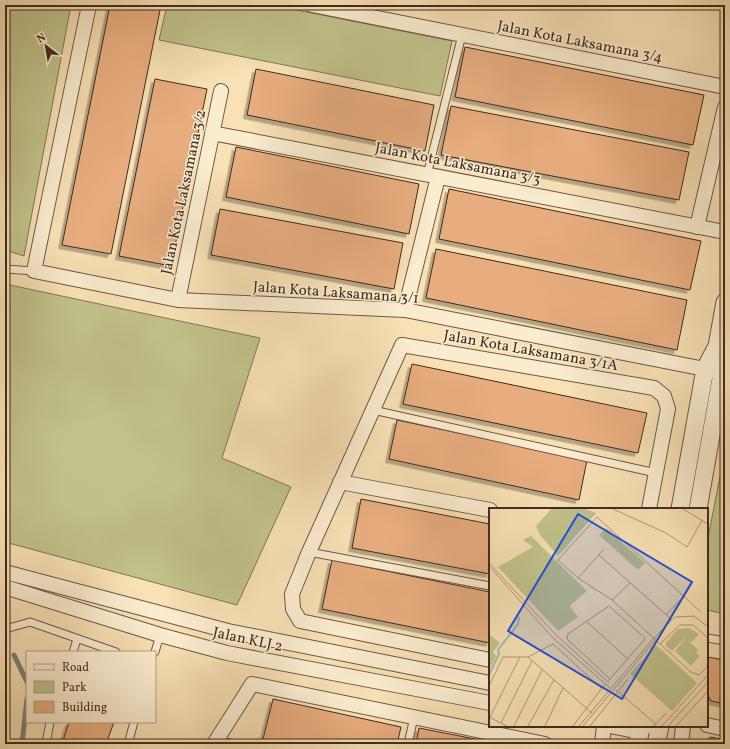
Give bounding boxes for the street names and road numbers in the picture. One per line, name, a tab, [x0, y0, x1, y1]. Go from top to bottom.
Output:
street label: Jalan Kota Laksamana 3/4	[495, 16, 664, 69]
street label: Jalan Kota Laksamana 3/2	[157, 108, 212, 277]
street label: Jalan Kota Laksamana 3/3	[373, 138, 542, 191]
street label: Jalan Kota Laksamana 3/1	[252, 277, 420, 310]
street label: Jalan Kota Laksamana 3/1A	[442, 326, 620, 377]
street label: Jalan KLJ 2	[211, 623, 285, 658]

